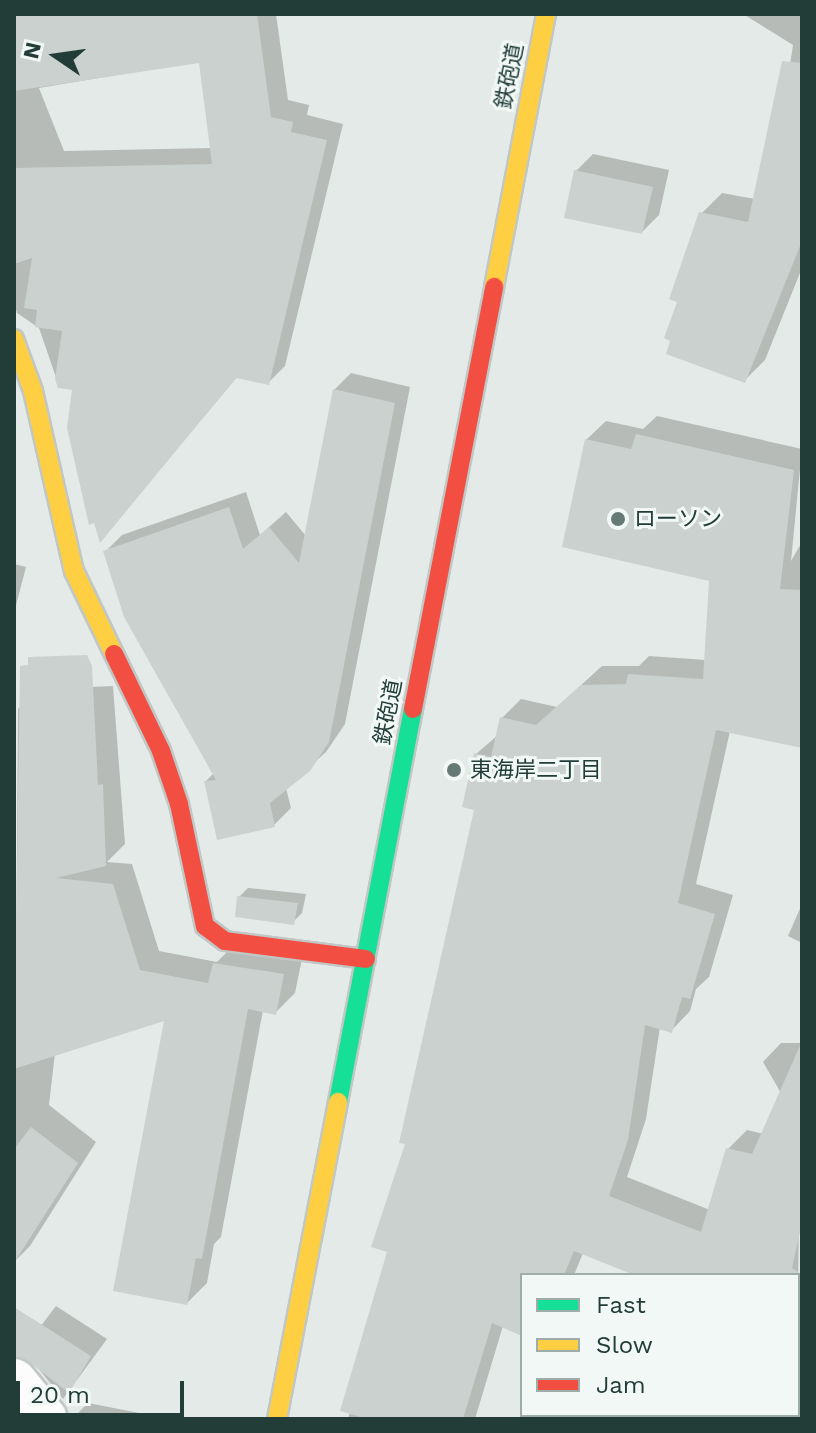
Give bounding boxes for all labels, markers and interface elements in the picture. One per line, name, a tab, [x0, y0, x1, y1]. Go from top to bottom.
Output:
north arrow	[16, 16, 96, 96]
text: N	[18, 40, 46, 61]
street label: 鉄砲道	[490, 41, 528, 111]
place label: ローソン	[634, 506, 722, 532]
marker: ローソン	[609, 510, 627, 528]
street label: 鉄砲道	[369, 677, 407, 747]
place label: 東海岸二丁目	[470, 757, 602, 783]
marker: 東海岸二丁目	[445, 761, 463, 779]
legend	[520, 1273, 800, 1417]
text: Fast	[596, 1291, 646, 1319]
text: Slow	[596, 1331, 653, 1359]
scale bar	[20, 1365, 188, 1415]
text: Jam	[596, 1371, 646, 1399]
text: 20 m	[30, 1381, 90, 1409]

